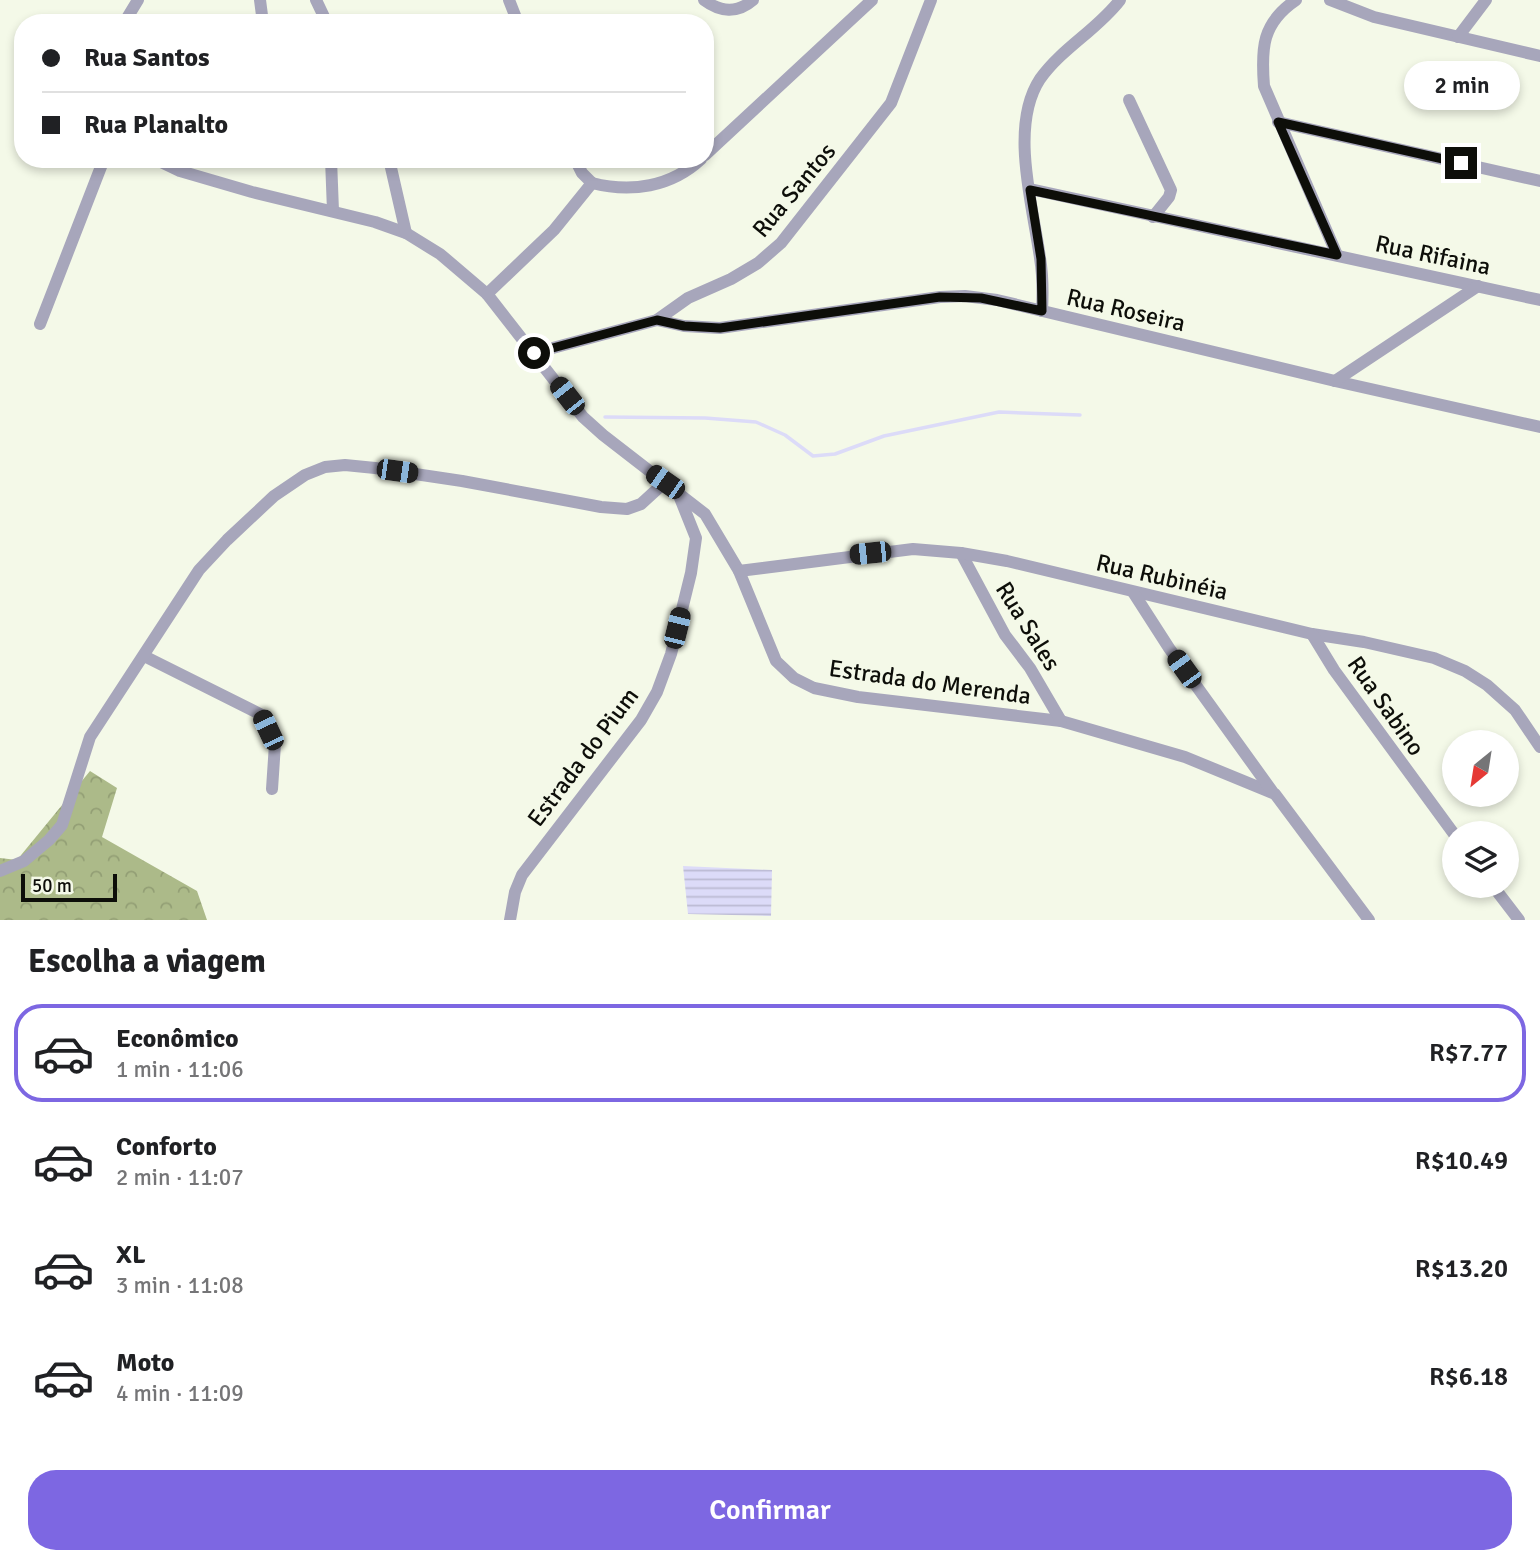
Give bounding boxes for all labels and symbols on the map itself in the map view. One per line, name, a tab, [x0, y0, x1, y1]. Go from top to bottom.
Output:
callout: 2 min	[1403, 61, 1519, 110]
street label: Rua Santos	[746, 137, 842, 243]
route end	[1445, 147, 1477, 179]
street label: Rua Rifaina	[1373, 228, 1493, 282]
street label: Rua Roseira	[1064, 282, 1188, 338]
route start	[518, 337, 550, 369]
car	[546, 373, 589, 419]
car	[375, 458, 420, 484]
car	[642, 461, 689, 503]
car	[849, 540, 892, 566]
street label: Rua Rubinéia	[1093, 547, 1231, 607]
street label: Rua Sales	[989, 576, 1067, 676]
car	[662, 605, 693, 651]
car	[1164, 646, 1205, 692]
street label: Rua Sabino	[1341, 650, 1431, 762]
street label: Estrada do Merenda	[827, 653, 1033, 711]
street label: Estrada do Pium	[521, 682, 645, 832]
car	[250, 707, 287, 753]
north arrow	[1442, 730, 1519, 807]
scale bar	[21, 871, 117, 903]

